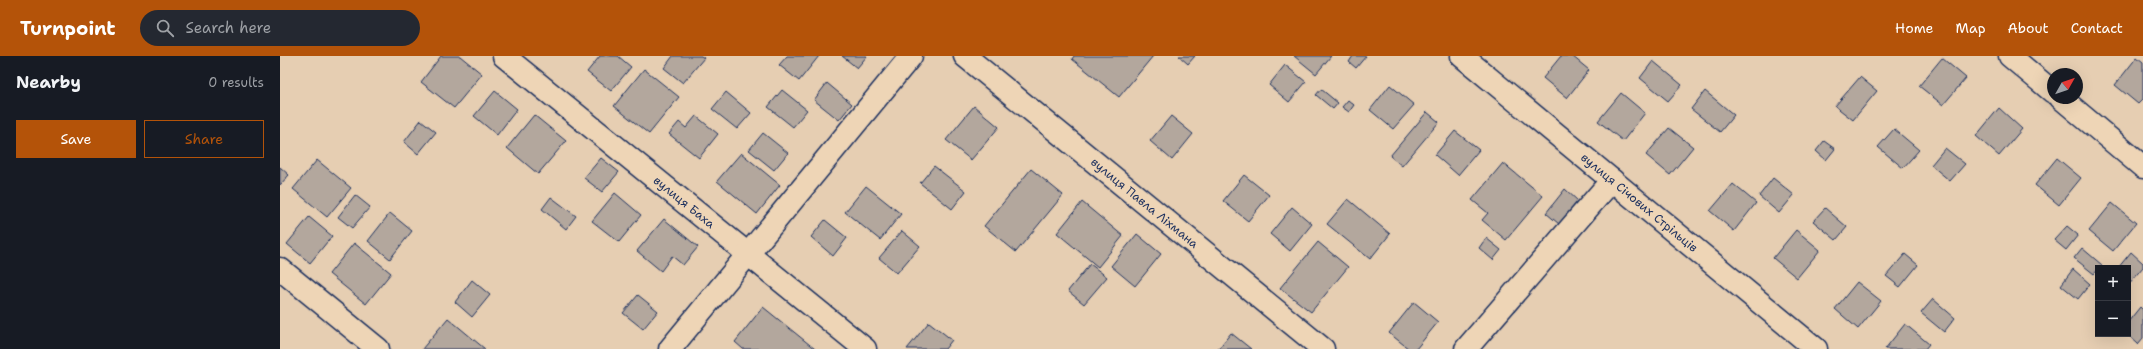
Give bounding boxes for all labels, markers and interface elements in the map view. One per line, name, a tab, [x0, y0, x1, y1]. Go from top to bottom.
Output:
search box	[140, 10, 420, 46]
text: Turnpoint	[20, 16, 116, 41]
icon: search	[154, 17, 176, 39]
text: Search here	[186, 18, 271, 38]
text: Home	[1895, 19, 1934, 37]
text: Map	[1956, 19, 1986, 37]
text: About	[2008, 19, 2049, 37]
text: Contact	[2071, 19, 2123, 37]
north arrow	[2047, 68, 2083, 104]
text: Nearby	[16, 71, 81, 93]
text: 0 results	[208, 74, 264, 91]
button: Save	[16, 120, 136, 158]
button: Share	[144, 120, 264, 158]
street label: вулиця Січових Стрільців	[1577, 150, 1701, 256]
street label: вулиця Павла Ліхмана	[1087, 154, 1202, 252]
street label: вулиця Баха	[650, 172, 719, 232]
map controls	[2095, 265, 2131, 337]
button: +	[2095, 265, 2131, 301]
button: −	[2095, 301, 2131, 337]

